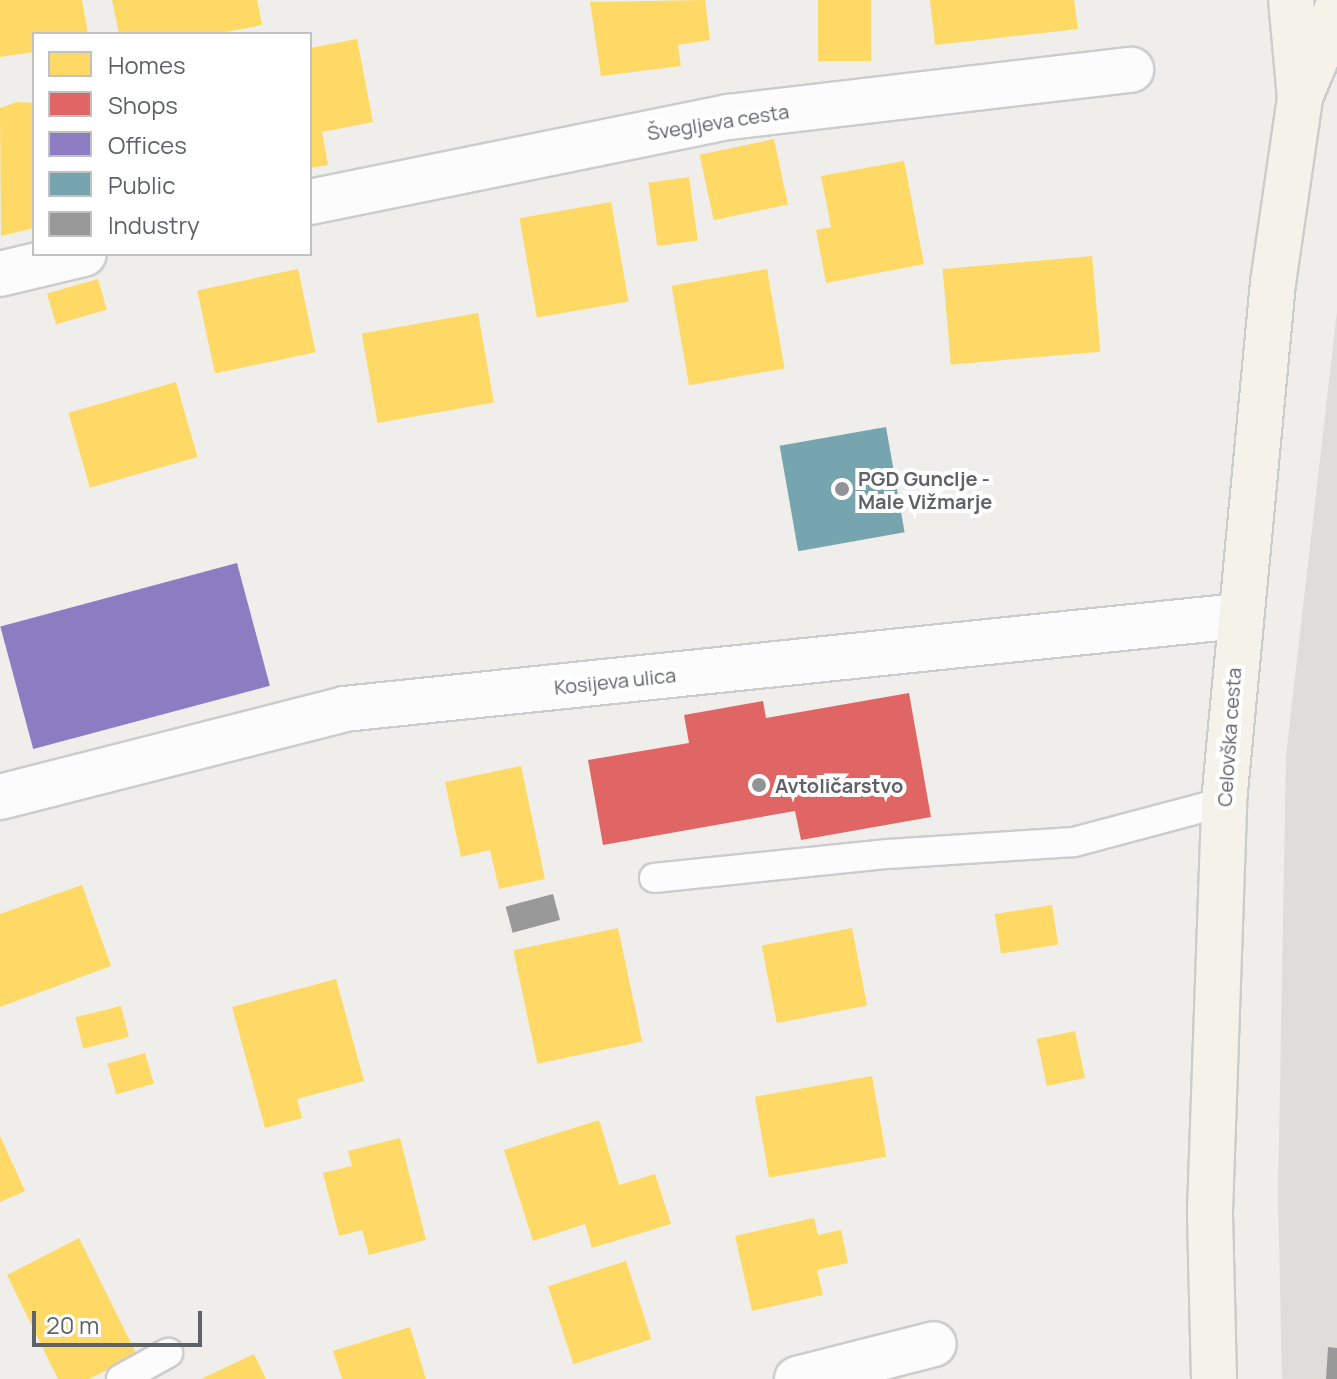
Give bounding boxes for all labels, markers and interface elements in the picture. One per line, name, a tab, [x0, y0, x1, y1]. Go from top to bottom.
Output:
legend	[32, 32, 312, 256]
text: Homes	[108, 48, 186, 81]
text: Shops	[108, 88, 178, 121]
street label: Švegljeva cesta	[645, 99, 791, 145]
text: Offices	[108, 128, 187, 161]
text: Public	[108, 168, 175, 201]
text: Industry	[108, 208, 200, 241]
place label: PGD Gunclje - Male Vižmarje	[858, 466, 992, 513]
marker: PGD Gunclje - Male Vižmarje	[833, 480, 851, 498]
street label: Kosijeva ulica	[553, 663, 677, 699]
street label: Celovška cesta	[1212, 667, 1246, 807]
place label: Avtoličarstvo	[775, 773, 903, 797]
marker: Avtoličarstvo	[750, 776, 768, 794]
scale bar	[36, 1295, 206, 1345]
text: 20 m	[46, 1308, 99, 1341]

